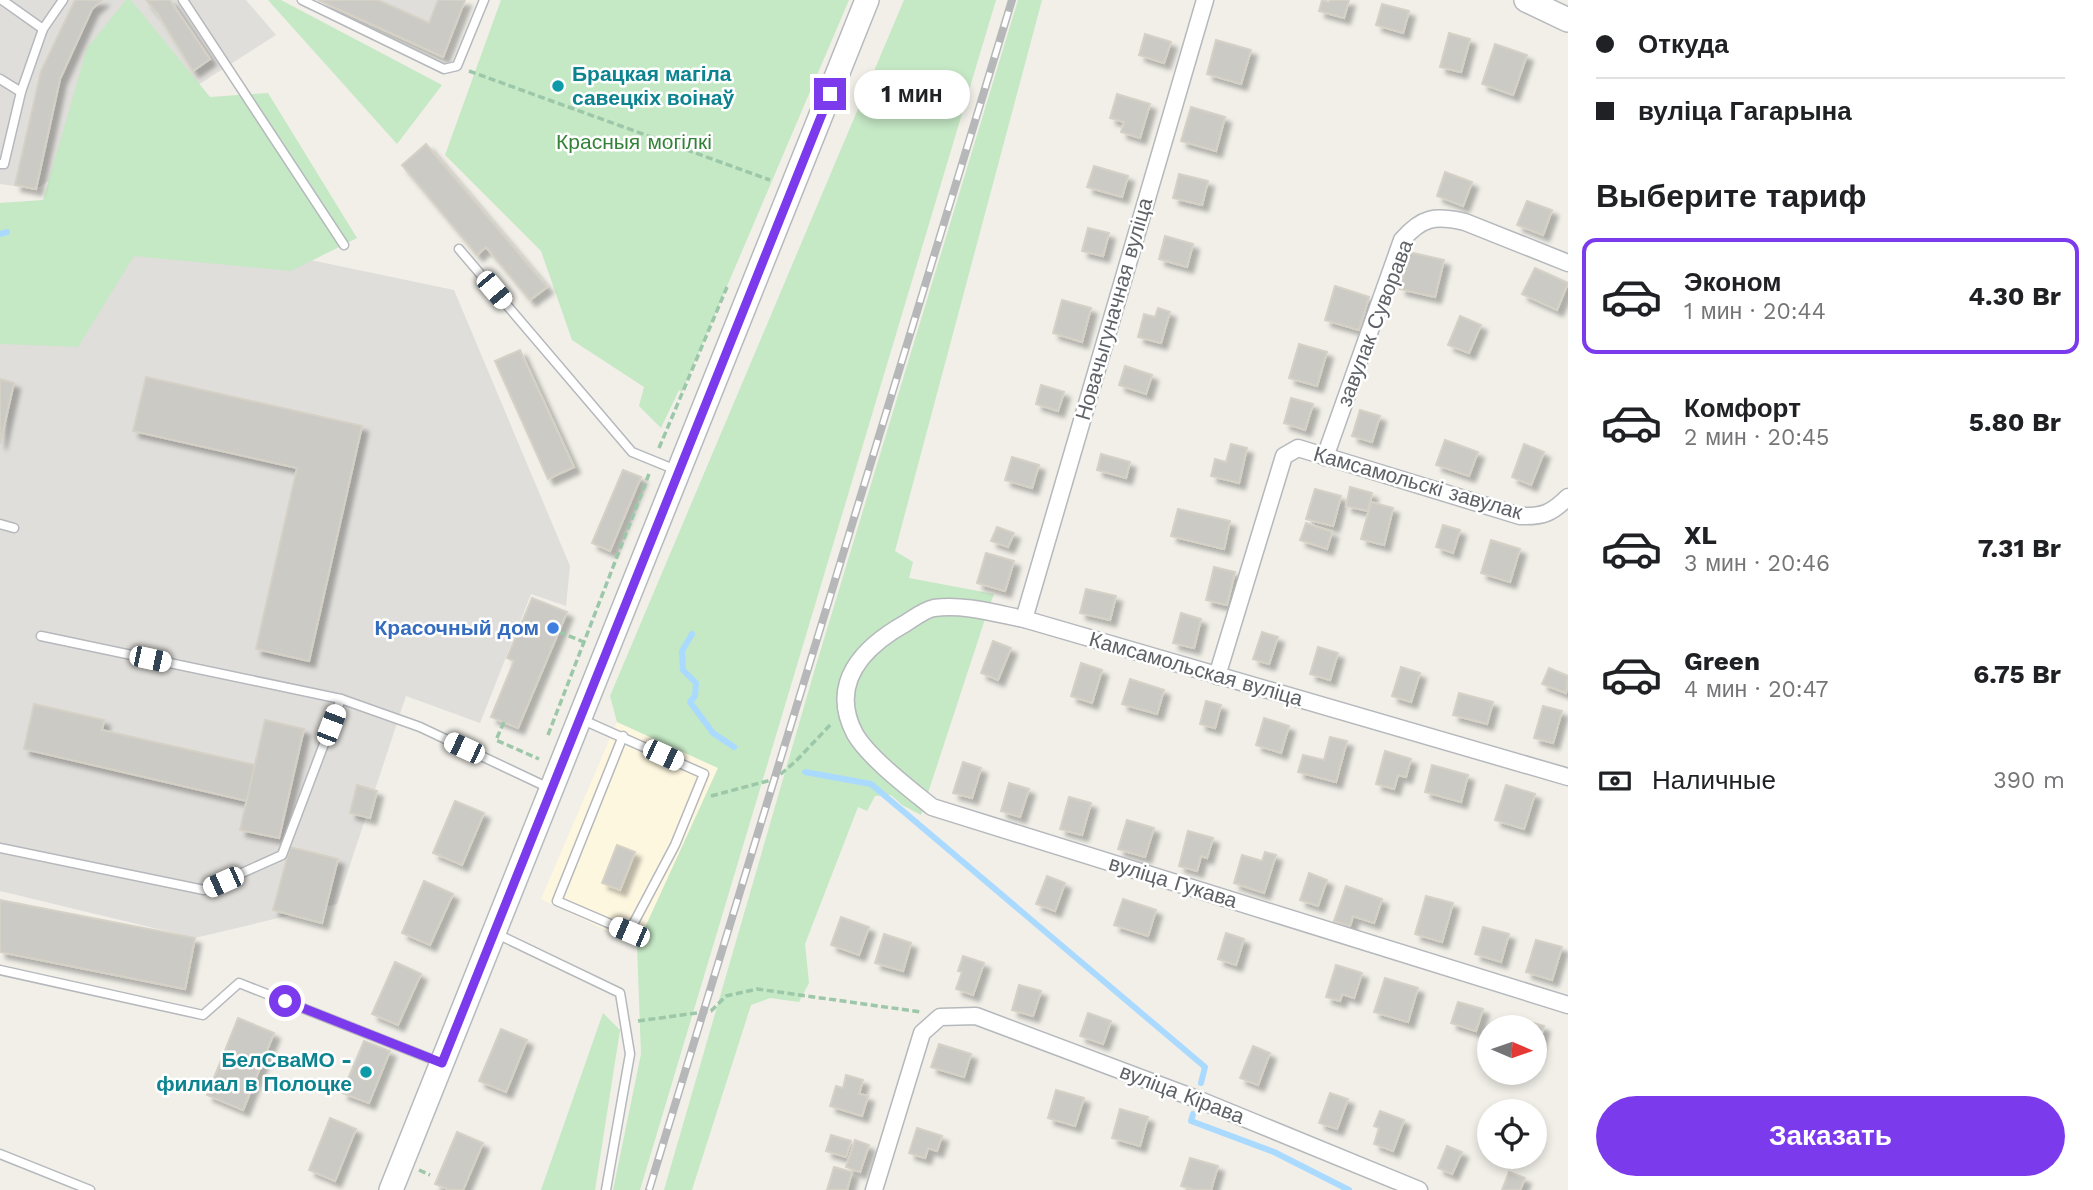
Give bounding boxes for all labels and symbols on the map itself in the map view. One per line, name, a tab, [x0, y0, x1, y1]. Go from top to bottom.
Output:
place label: Брацкая магіла савецкіх воінаў	[572, 61, 735, 110]
callout: 1 мин	[854, 70, 970, 119]
marker: Брацкая магіла савецкіх воінаў	[550, 78, 566, 94]
route end	[814, 78, 846, 110]
park label: Красныя могілкі	[556, 129, 712, 154]
street label: Новачыгуначная вуліца	[1070, 195, 1157, 423]
street label: завулак Суворава	[1331, 236, 1418, 410]
car	[473, 267, 516, 313]
street label: Камсамольскі завулак	[1311, 441, 1526, 525]
place label: Красочный дом	[375, 615, 539, 640]
marker: Красочный дом	[545, 620, 561, 636]
street label: Камсамольская вуліца	[1086, 626, 1306, 711]
car	[128, 644, 173, 674]
car	[314, 702, 349, 748]
car	[441, 730, 488, 766]
car	[640, 737, 687, 773]
street label: вуліца Гукава	[1106, 850, 1241, 913]
car	[200, 864, 247, 900]
car	[606, 914, 653, 950]
route start	[269, 985, 301, 1017]
north arrow	[1477, 1015, 1547, 1085]
place label: БелСваМО - филиал в Полоцке	[156, 1047, 352, 1096]
street label: вуліца Кірава	[1116, 1058, 1248, 1129]
marker: БелСваМО - филиал в Полоцке	[358, 1064, 374, 1080]

